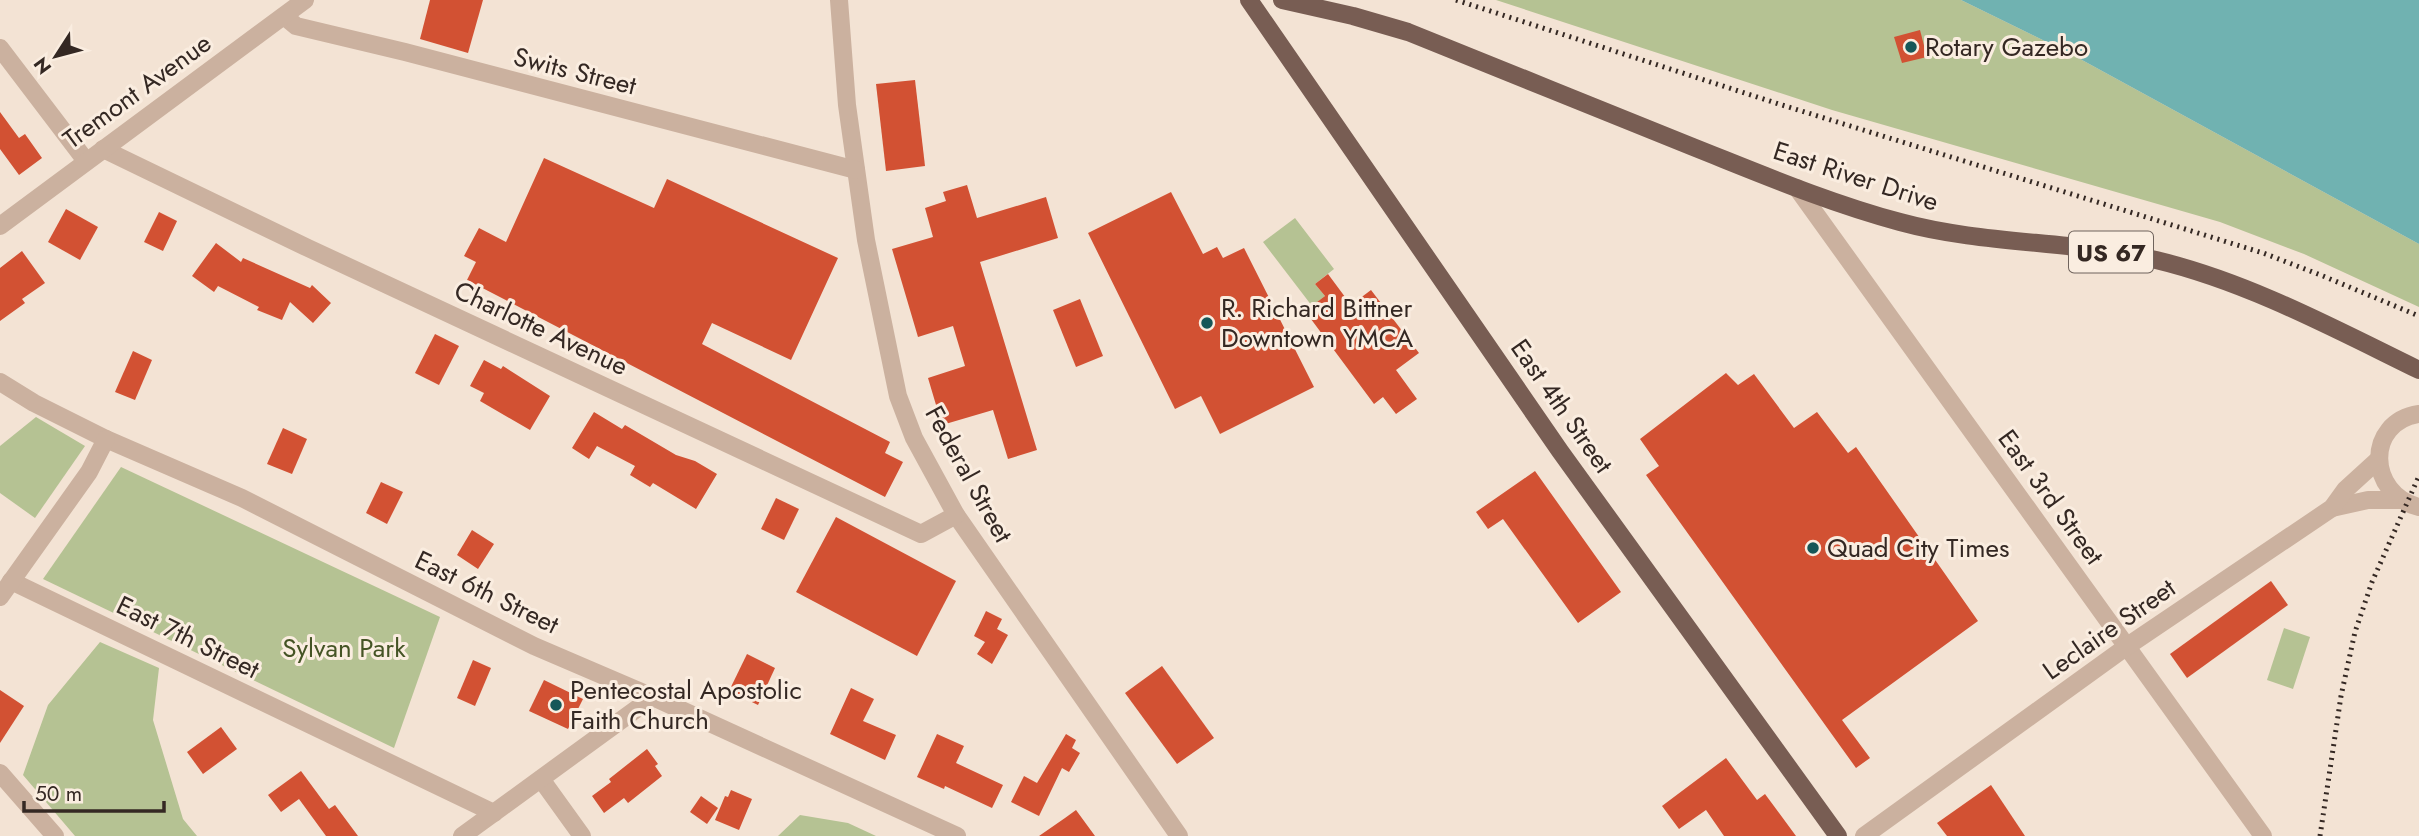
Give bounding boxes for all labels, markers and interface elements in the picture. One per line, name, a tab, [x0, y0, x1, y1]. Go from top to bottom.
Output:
north arrow	[21, 21, 91, 91]
street label: Tremont Avenue	[55, 24, 219, 158]
place label: Rotary Gazebo	[1925, 28, 2088, 66]
street label: Swits Street	[510, 37, 641, 105]
marker: Rotary Gazebo	[1903, 39, 1919, 55]
text: N	[27, 52, 58, 80]
street label: East River Drive	[1769, 131, 1943, 221]
road number: US 67	[2069, 232, 2153, 272]
street label: Charlotte Avenue	[448, 271, 634, 385]
place label: R. Richard Bittner Downtown YMCA	[1221, 289, 1414, 357]
marker: R. Richard Bittner Downtown YMCA	[1199, 315, 1215, 331]
street label: East 4th Street	[1502, 331, 1623, 481]
street label: Federal Street	[916, 399, 1023, 550]
street label: East 3rd Street	[1989, 421, 2114, 573]
place label: Quad City Times	[1827, 529, 2009, 567]
marker: Quad City Times	[1805, 540, 1821, 556]
street label: East 6th Street	[409, 541, 566, 644]
street label: Leclaire Street	[2035, 569, 2184, 689]
street label: East 7th Street	[110, 586, 267, 688]
park label: Sylvan Park	[282, 629, 406, 667]
place label: Pentecostal Apostolic Faith Church	[570, 671, 802, 739]
marker: Pentecostal Apostolic Faith Church	[548, 697, 564, 713]
scale bar	[24, 770, 164, 814]
text: 50 m	[35, 779, 82, 809]

